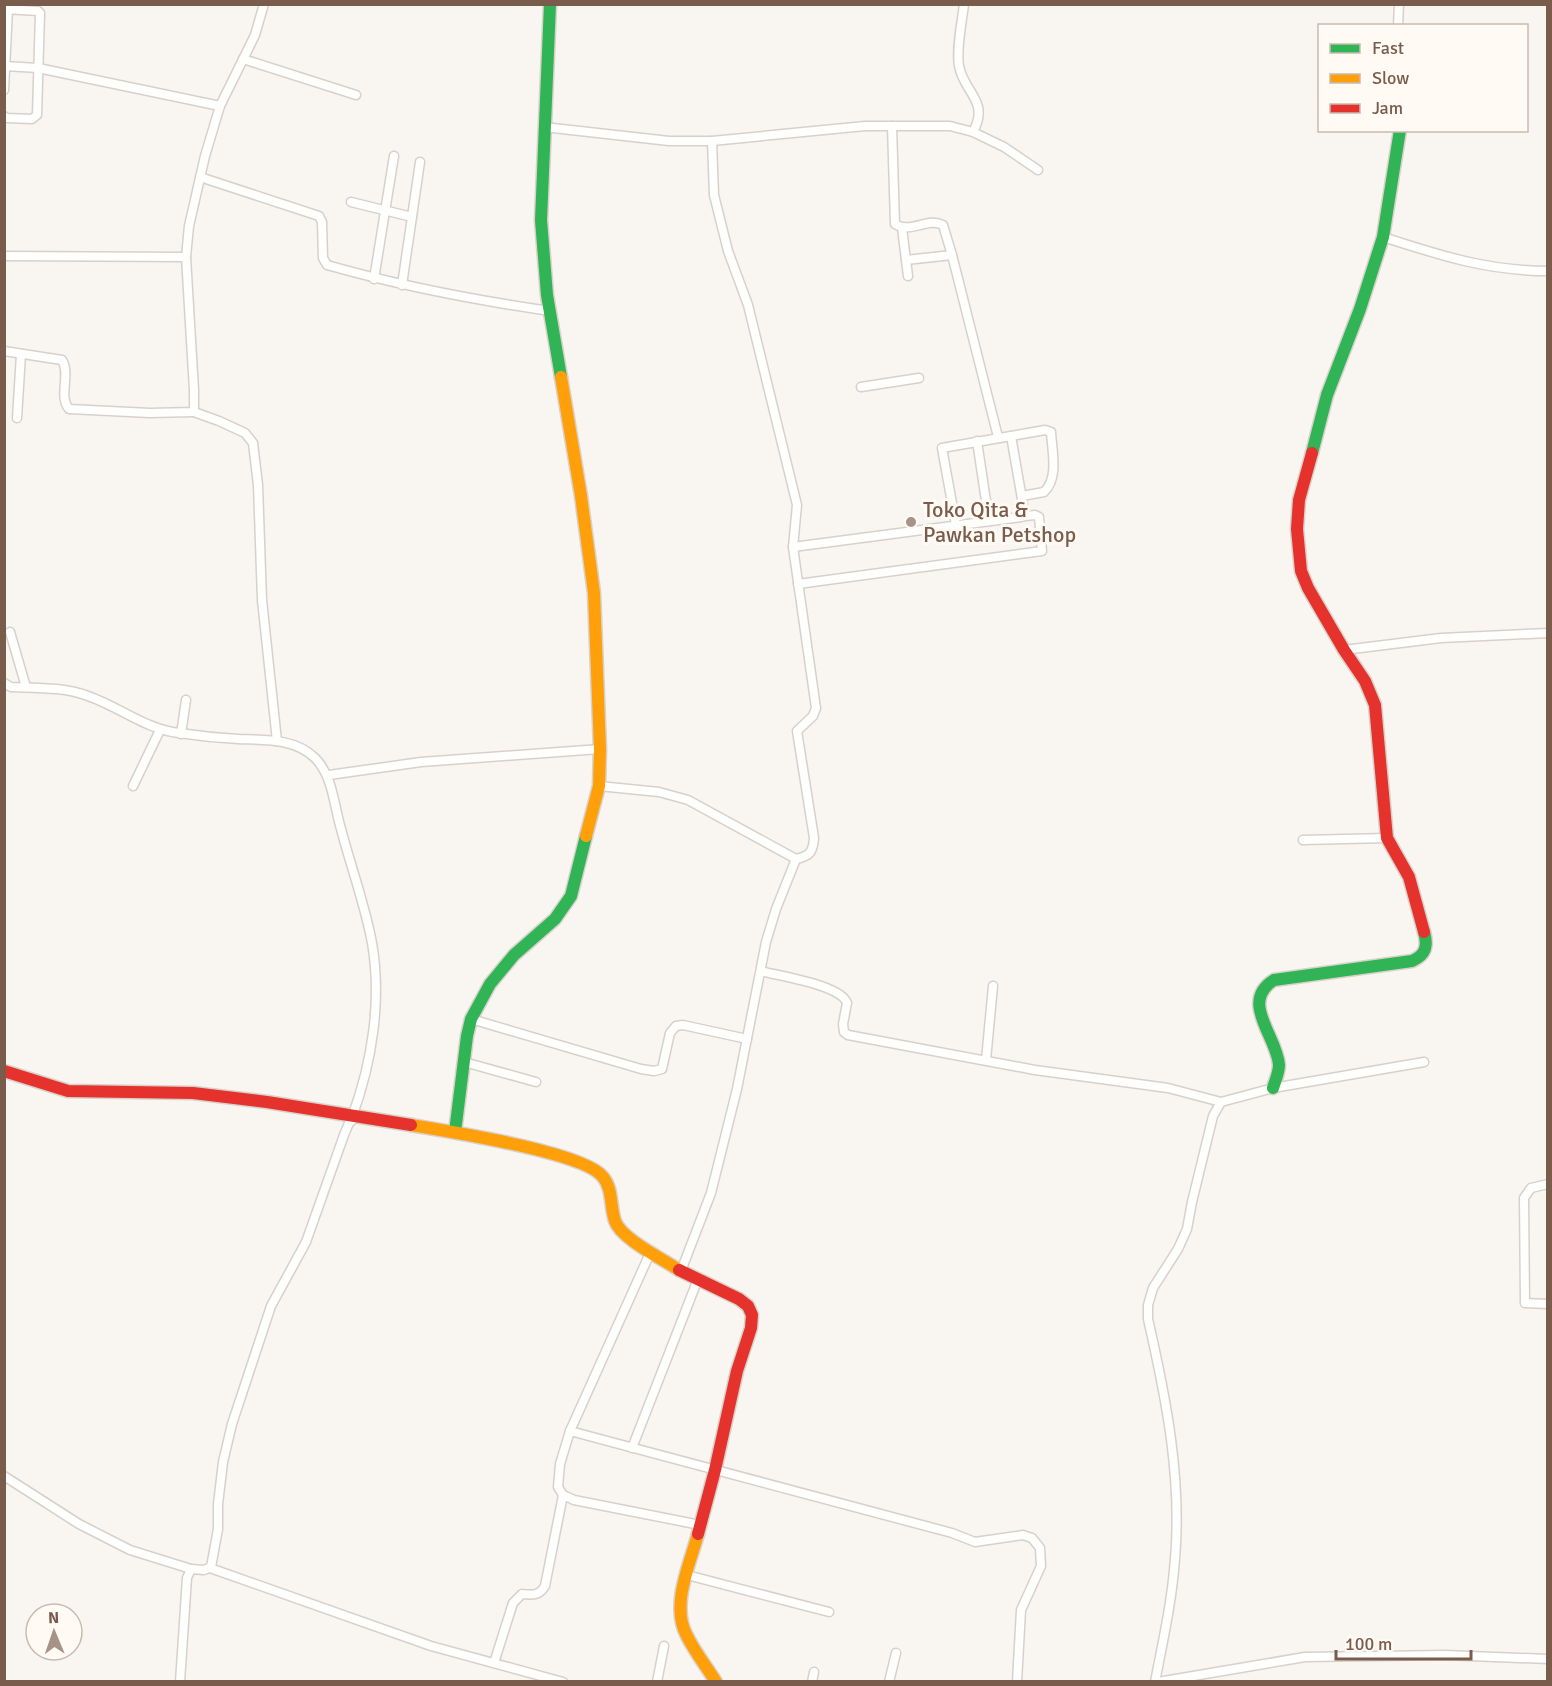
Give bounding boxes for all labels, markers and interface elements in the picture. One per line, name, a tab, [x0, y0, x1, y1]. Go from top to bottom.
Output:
legend	[1318, 24, 1528, 132]
text: Fast	[1372, 37, 1404, 59]
text: Slow	[1372, 67, 1409, 89]
text: Jam	[1372, 97, 1403, 119]
place label: Toko Qita & Pawkan Petshop	[923, 496, 1076, 548]
marker: Toko Qita & Pawkan Petshop	[904, 515, 918, 529]
north arrow	[24, 1602, 84, 1662]
text: N	[48, 1608, 59, 1628]
scale bar	[1336, 1623, 1471, 1661]
text: 100 m	[1345, 1633, 1392, 1655]

